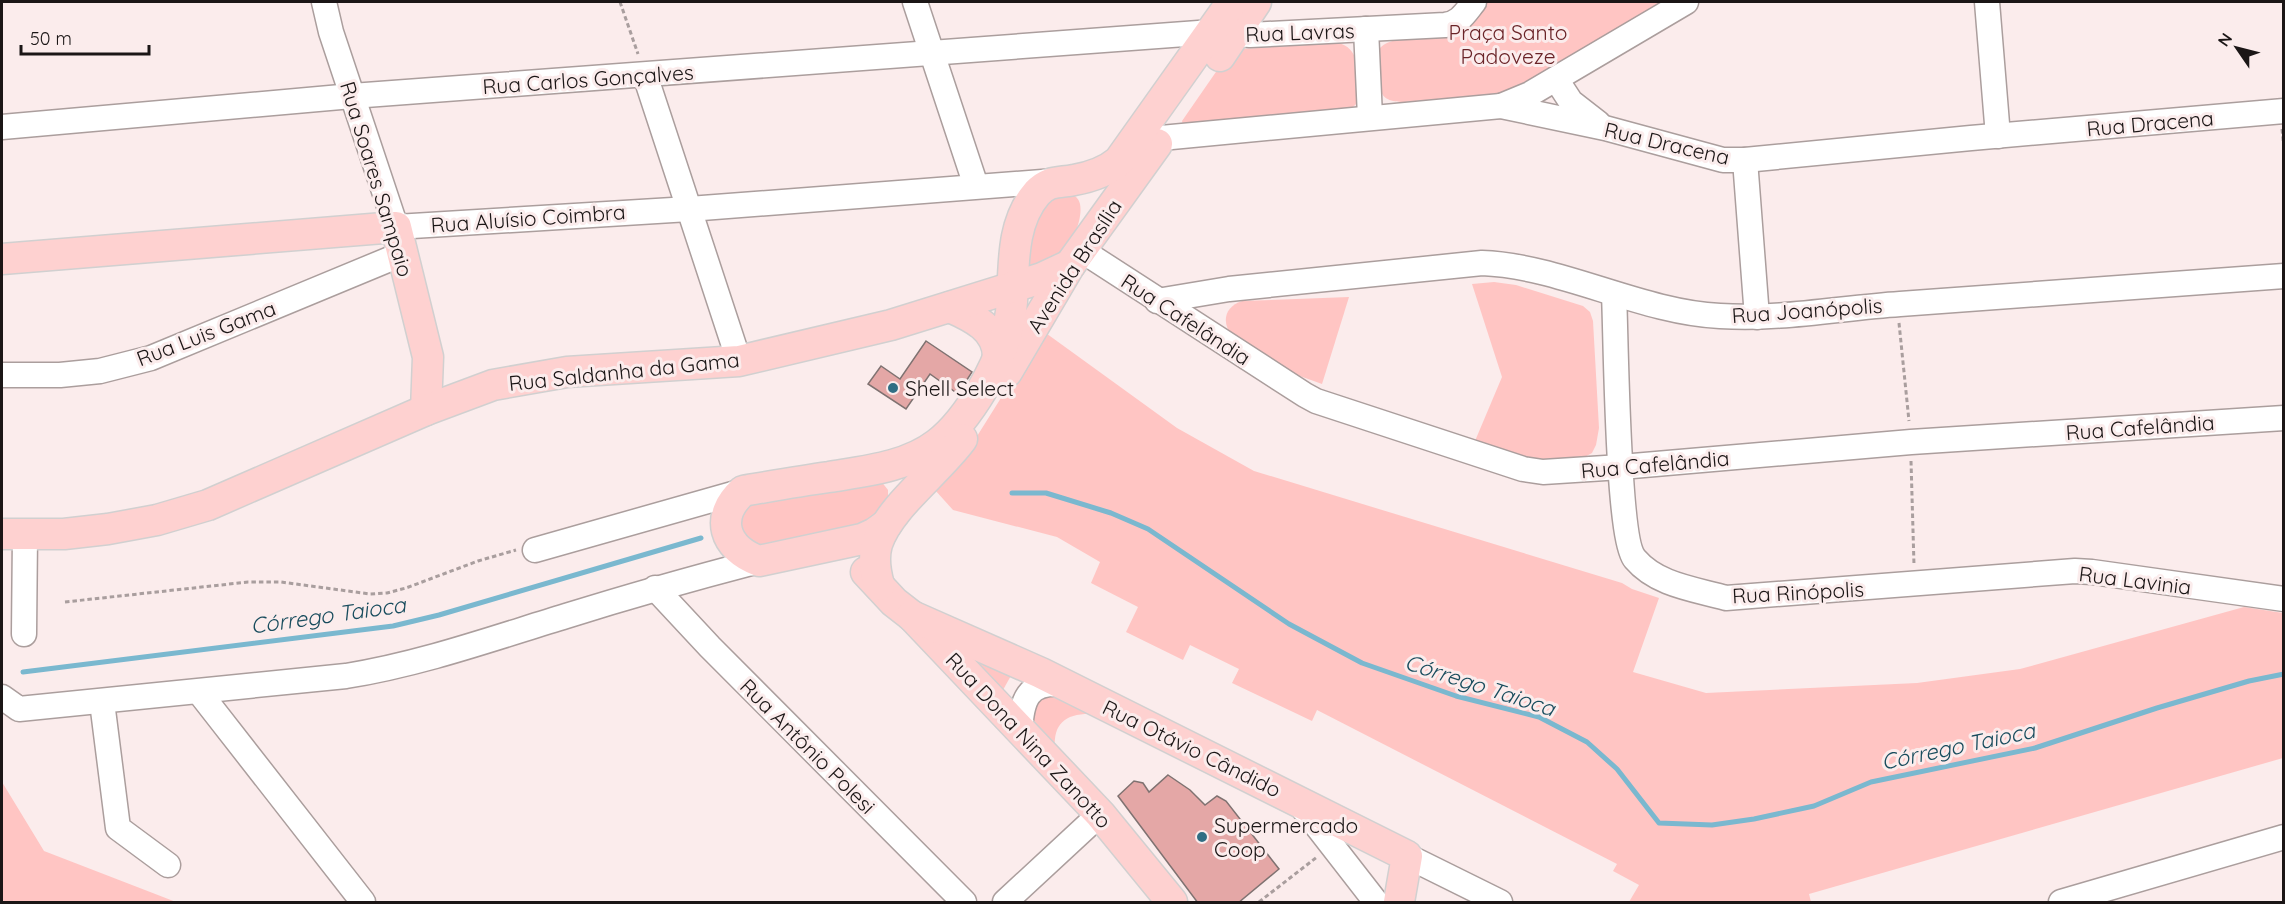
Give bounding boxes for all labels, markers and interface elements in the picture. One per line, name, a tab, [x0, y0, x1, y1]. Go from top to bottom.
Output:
street label: Rua Lavras	[1245, 17, 1355, 47]
scale bar	[21, 18, 148, 56]
north arrow	[2207, 18, 2267, 78]
park label: Praça Santo Padoveze	[1449, 19, 1567, 69]
text: 50 m	[30, 27, 72, 50]
text: N	[2213, 29, 2236, 50]
street label: Rua Carlos Gonçalves	[481, 59, 695, 99]
street label: Rua Soares Sampaio	[335, 78, 419, 280]
street label: Rua Dracena	[2085, 104, 2215, 142]
street label: Rua Dracena	[1602, 116, 1732, 170]
street label: Avenida Brasília	[1021, 194, 1127, 338]
street label: Rua Aluísio Coimbra	[430, 198, 626, 238]
street label: Rua Cafelândia	[1116, 268, 1256, 370]
street label: Rua Joanópolis	[1731, 292, 1883, 328]
street label: Rua Luis Gama	[133, 295, 279, 371]
street label: Rua Saldanha da Gama	[507, 346, 741, 396]
place label: Shell Select	[905, 375, 1014, 401]
marker: Shell Select	[886, 381, 900, 395]
street label: Rua Cafelândia	[2065, 409, 2215, 445]
street label: Rua Cafelândia	[1580, 445, 1730, 483]
street label: Rua Lavinia	[2077, 560, 2193, 600]
street label: Rua Rinópolis	[1731, 576, 1865, 608]
water label: Córrego Taioca	[249, 590, 409, 640]
street label: Rua Dona Nina Zanotto	[941, 647, 1117, 833]
water label: Córrego Taioca	[1401, 648, 1560, 723]
street label: Rua Antônio Polesi	[735, 673, 881, 819]
street label: Rua Otávio Cândido	[1099, 694, 1285, 802]
water label: Córrego Taioca	[1879, 716, 2039, 776]
place label: Supermercado Coop	[1214, 812, 1358, 862]
marker: Supermercado Coop	[1195, 830, 1209, 844]

